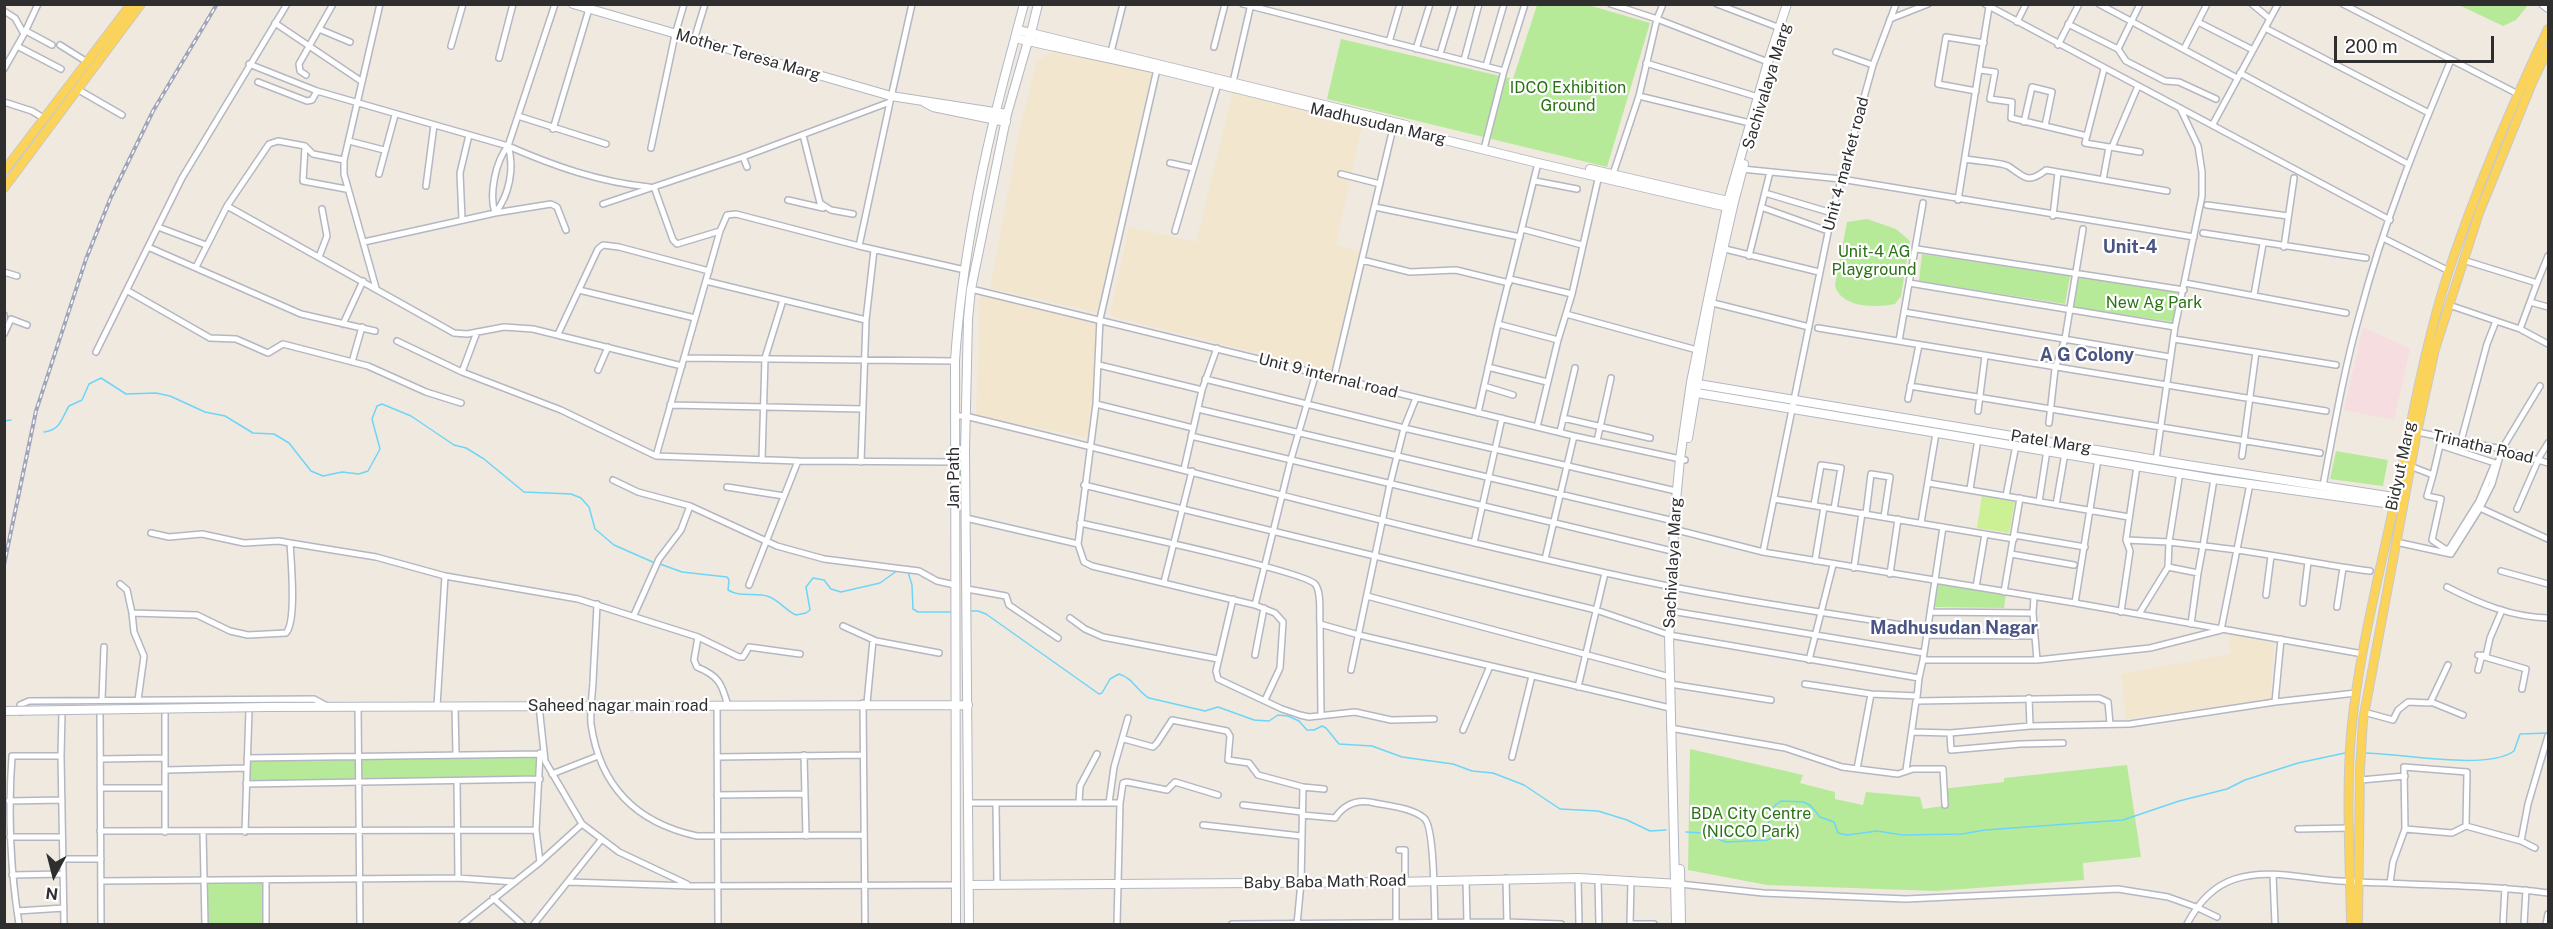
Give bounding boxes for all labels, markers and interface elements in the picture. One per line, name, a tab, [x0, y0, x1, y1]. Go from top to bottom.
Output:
street label: Sachivalaya Marg	[1739, 20, 1795, 152]
scale bar	[2337, 24, 2498, 62]
street label: Mother Teresa Marg	[673, 25, 823, 85]
text: 200 m	[2345, 36, 2398, 57]
park label: IDCO Exhibition Ground	[1510, 78, 1626, 116]
street label: Unit 4 market road	[1819, 95, 1873, 233]
street label: Madhusudan Marg	[1308, 99, 1448, 149]
district label: Unit-4	[2103, 236, 2157, 258]
park label: Unit-4 AG Playground	[1831, 242, 1917, 280]
park label: New Ag Park	[2106, 293, 2202, 313]
district label: A G Colony	[2040, 344, 2134, 366]
street label: Unit 9 internal road	[1256, 349, 1400, 403]
street label: Bidyut Marg	[2382, 419, 2420, 513]
street label: Patel Marg	[2009, 426, 2093, 458]
street label: Trinatha Road	[2431, 426, 2535, 468]
street label: Jan Path	[944, 447, 964, 509]
street label: Sachivalaya Marg	[1660, 497, 1686, 629]
district label: Madhusudan Nagar	[1870, 617, 2038, 639]
street label: Saheed nagar main road	[528, 696, 708, 716]
park label: BDA City Centre (NICCO Park)	[1691, 804, 1811, 842]
north arrow	[24, 845, 84, 905]
street label: Baby Baba Math Road	[1243, 871, 1407, 893]
text: N	[44, 883, 59, 904]

